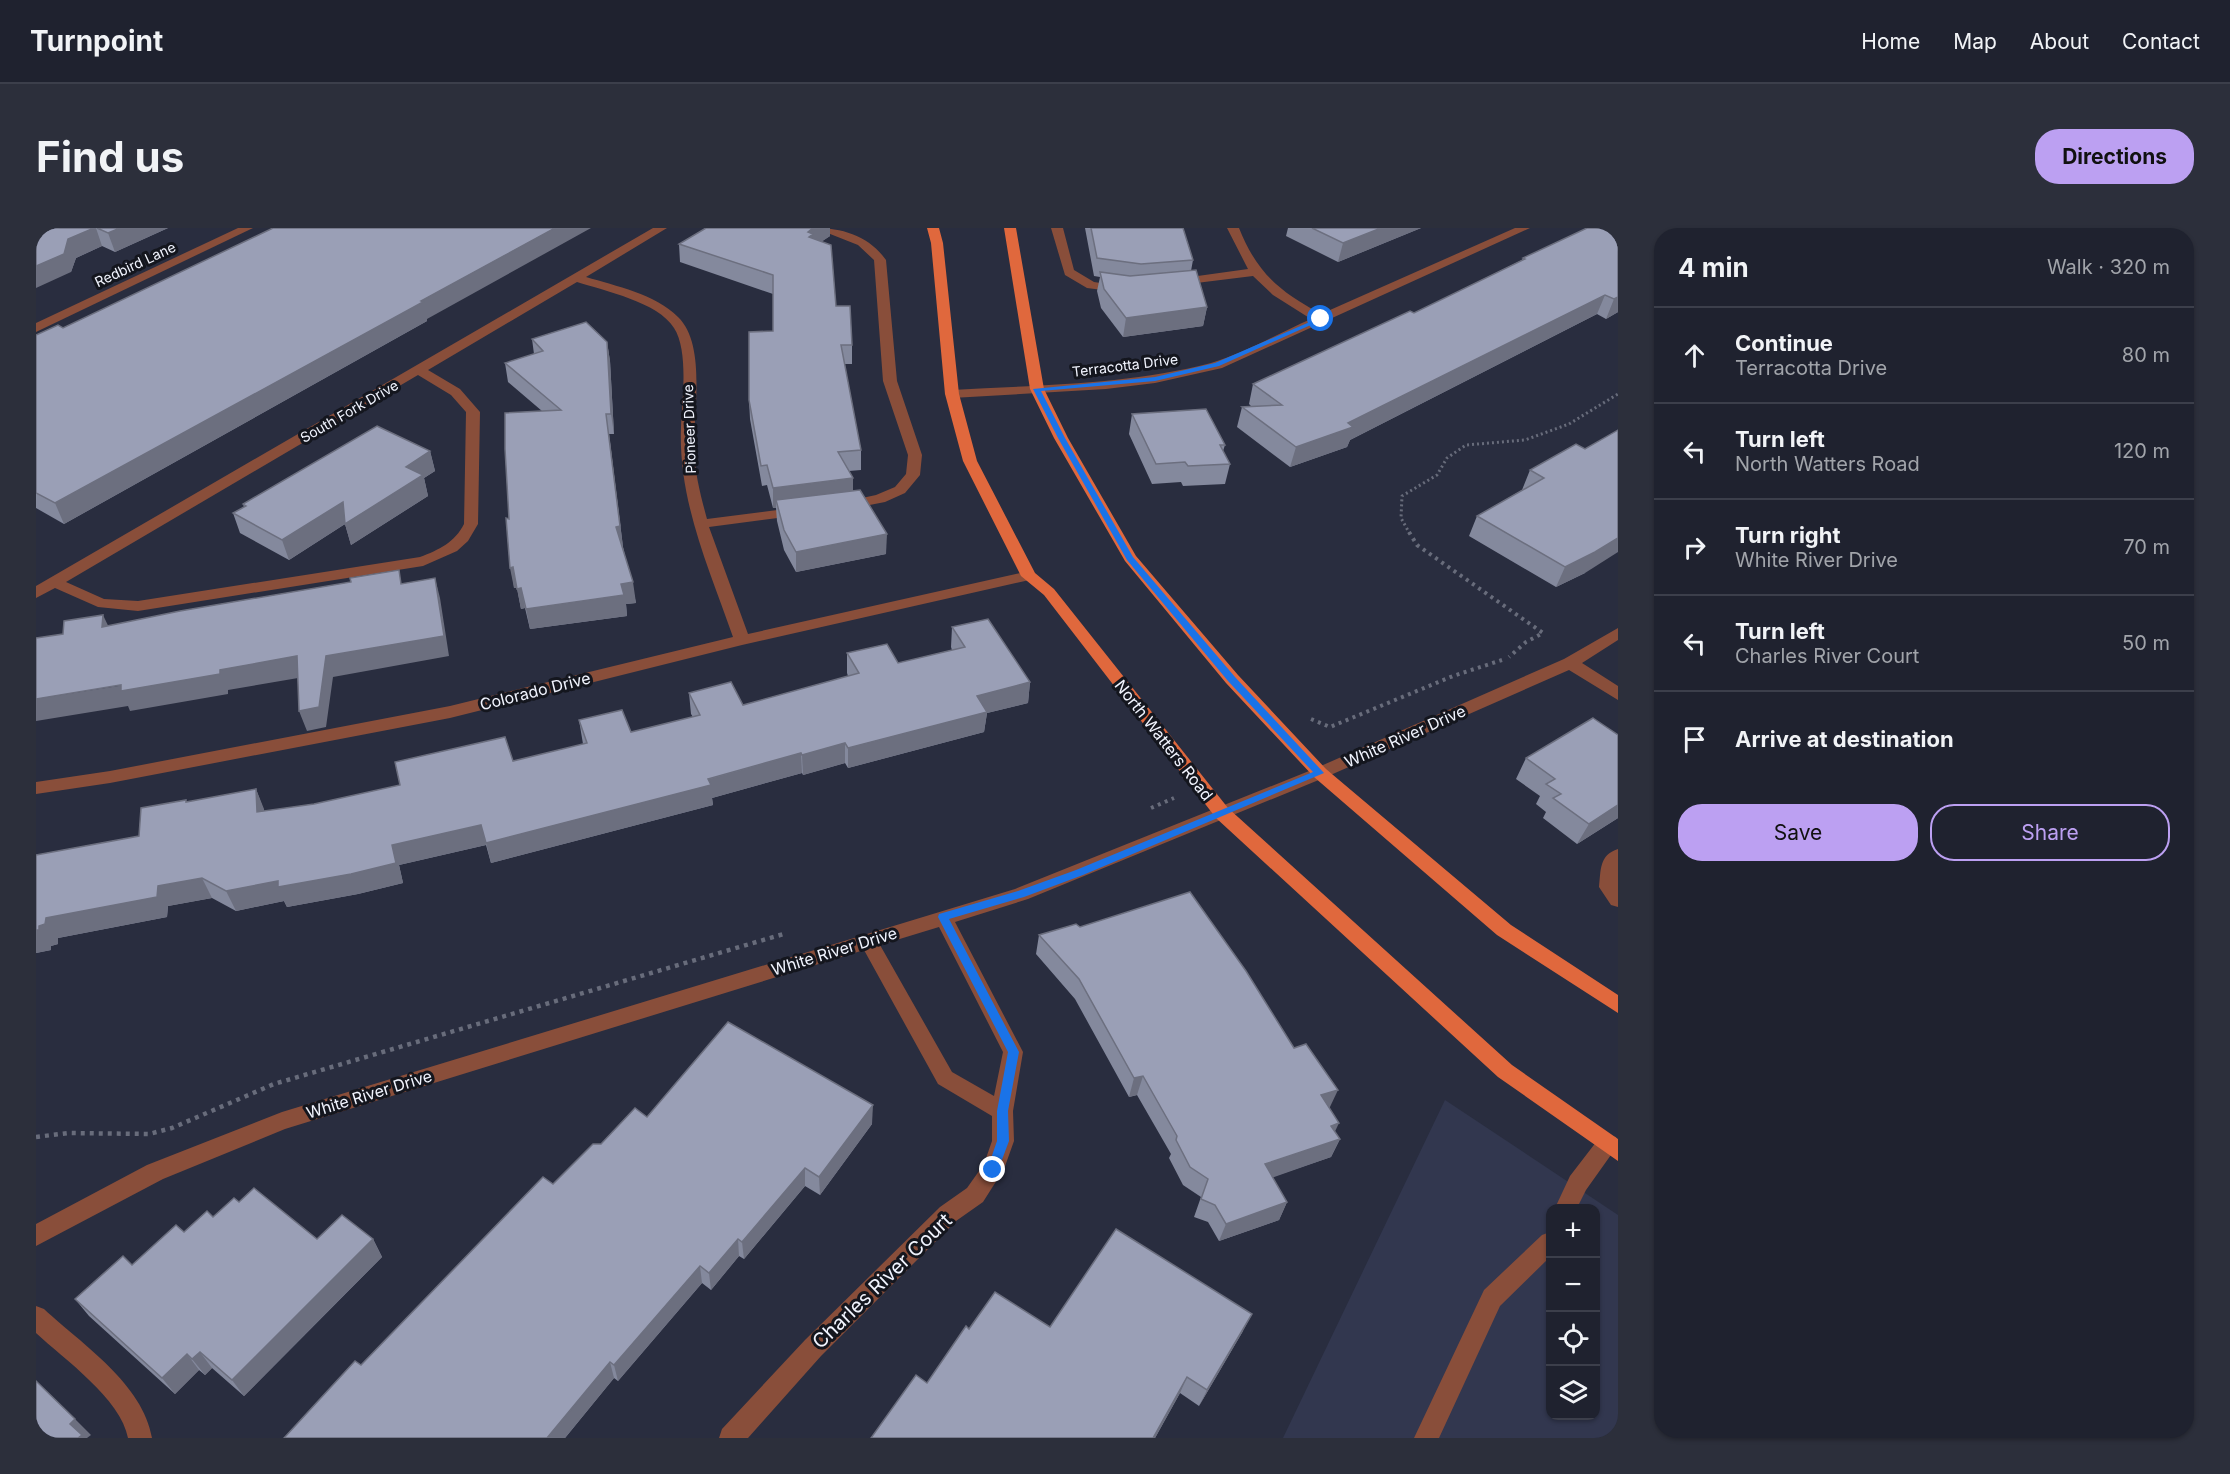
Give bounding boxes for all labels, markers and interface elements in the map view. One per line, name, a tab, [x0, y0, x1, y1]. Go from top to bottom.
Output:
text: Turnpoint	[30, 24, 163, 58]
text: Home	[1861, 29, 1920, 54]
text: Map	[1953, 29, 1997, 54]
text: About	[2030, 29, 2089, 54]
text: Contact	[2122, 29, 2200, 54]
button: Directions	[2035, 129, 2194, 184]
text: Find us	[36, 131, 184, 182]
street label: Redbird Lane	[92, 238, 178, 290]
text: 4 min	[1678, 252, 1749, 283]
text: Walk · 320 m	[2047, 255, 2170, 279]
route start	[1307, 305, 1333, 331]
text: Continue	[1735, 330, 1833, 356]
icon: ahead	[1678, 339, 1711, 372]
text: 80 m	[2122, 343, 2170, 367]
street label: Terracotta Drive	[1071, 350, 1179, 380]
text: Terracotta Drive	[1735, 356, 1887, 380]
street label: South Fork Drive	[297, 376, 401, 446]
street label: Pioneer Drive	[679, 384, 699, 474]
text: Turn left	[1735, 426, 1825, 452]
icon: left	[1678, 435, 1711, 468]
text: 120 m	[2114, 439, 2170, 463]
text: North Watters Road	[1735, 452, 1920, 476]
text: Turn right	[1735, 522, 1841, 548]
icon: right	[1678, 531, 1711, 564]
text: 70 m	[2123, 535, 2170, 559]
text: White River Drive	[1735, 548, 1898, 572]
text: Turn left	[1735, 618, 1825, 644]
icon: left	[1678, 627, 1711, 660]
text: 50 m	[2122, 631, 2170, 655]
text: Charles River Court	[1735, 644, 1919, 668]
street label: Colorado Drive	[478, 668, 592, 714]
street label: North Watters Road	[1111, 676, 1217, 804]
street label: White River Drive	[1341, 700, 1469, 772]
icon: arrive	[1678, 723, 1711, 756]
text: Arrive at destination	[1735, 726, 1954, 752]
button: Save	[1678, 804, 1918, 861]
button: Share	[1930, 804, 2170, 861]
street label: White River Drive	[769, 922, 899, 980]
street label: White River Drive	[304, 1065, 434, 1123]
route end	[979, 1156, 1005, 1182]
map controls	[1546, 1204, 1600, 1420]
button: +	[1546, 1204, 1600, 1258]
street label: Charles River Court	[807, 1208, 957, 1354]
button: −	[1546, 1258, 1600, 1312]
button: locate	[1546, 1312, 1600, 1366]
button: layers	[1546, 1366, 1600, 1420]

